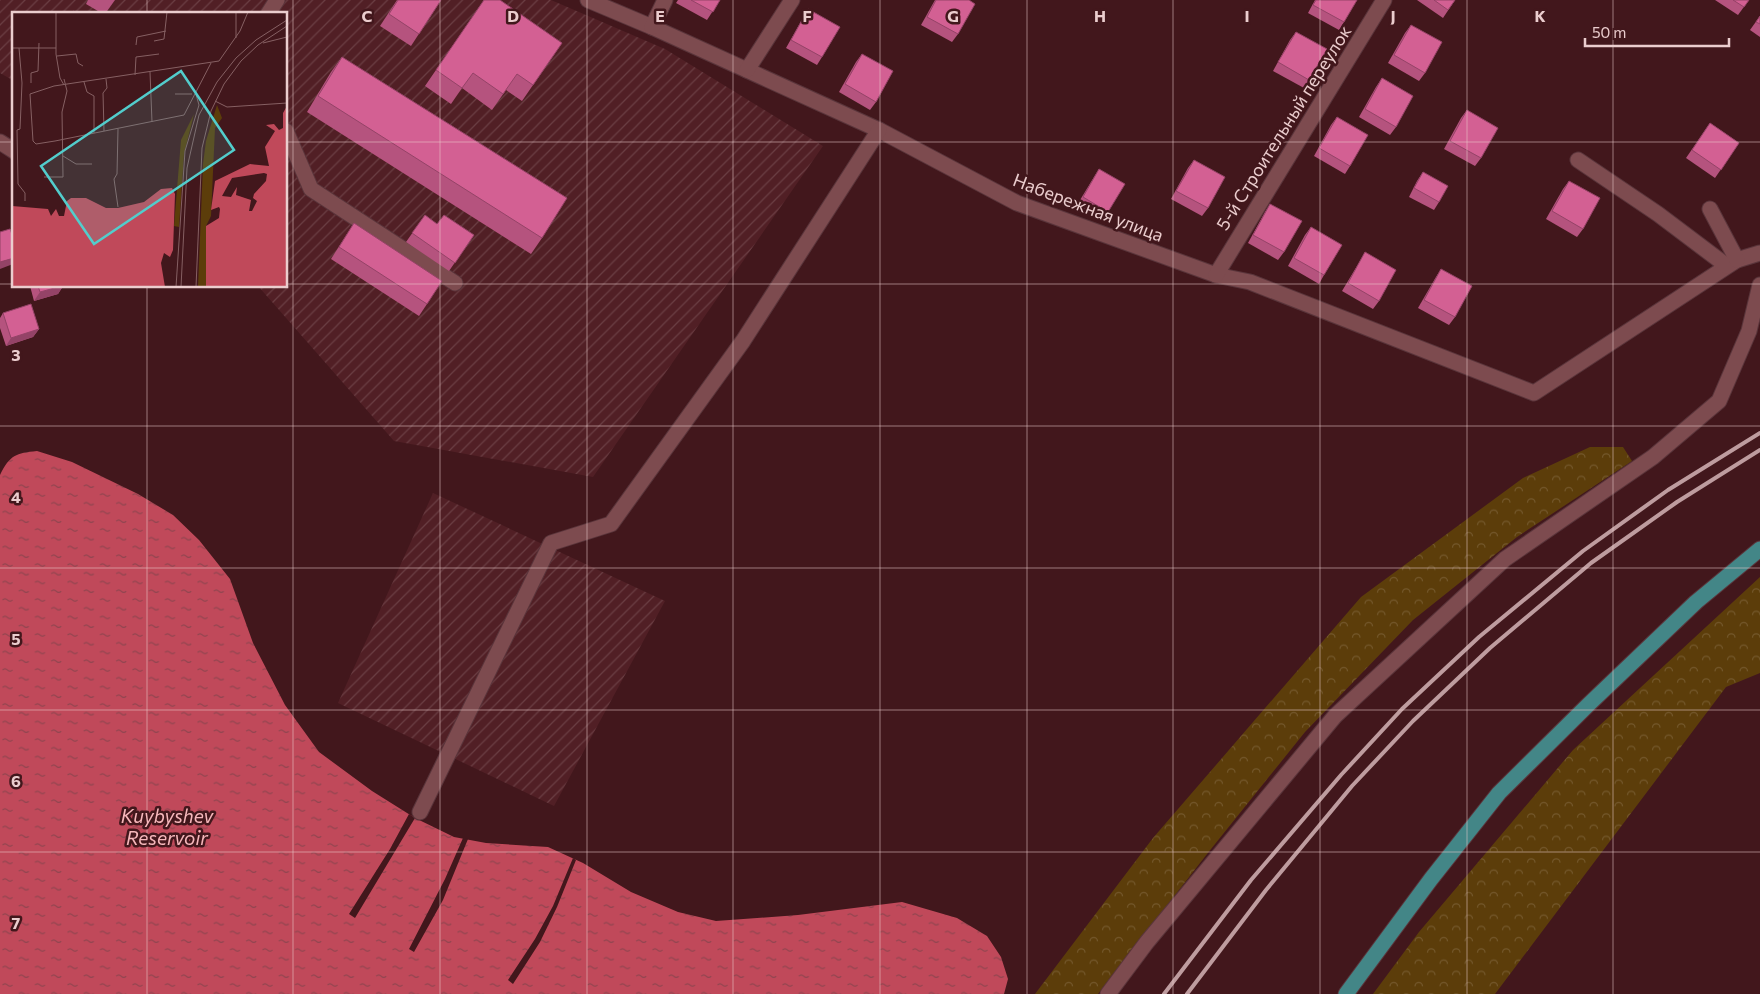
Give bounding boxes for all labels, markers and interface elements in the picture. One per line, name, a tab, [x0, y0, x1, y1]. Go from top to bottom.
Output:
text: C	[362, 6, 373, 25]
text: D	[507, 6, 519, 25]
text: E	[655, 6, 665, 25]
text: F	[802, 6, 812, 25]
text: G	[947, 6, 959, 25]
text: H	[1094, 6, 1106, 25]
text: I	[1244, 6, 1250, 25]
text: J	[1390, 6, 1396, 25]
text: K	[1534, 6, 1546, 25]
inset map	[12, 12, 288, 288]
scale bar	[1585, 15, 1729, 47]
street label: 5-й Строительный переулок	[1211, 21, 1356, 234]
text: 50 m	[1592, 23, 1626, 41]
street label: Набережная улица	[1010, 168, 1167, 246]
text: 3	[11, 345, 21, 364]
text: 4	[11, 487, 21, 506]
text: 5	[11, 629, 21, 648]
text: 6	[11, 771, 21, 790]
water label: Kuybyshev Reservoir	[121, 804, 214, 849]
text: 7	[12, 913, 21, 932]

